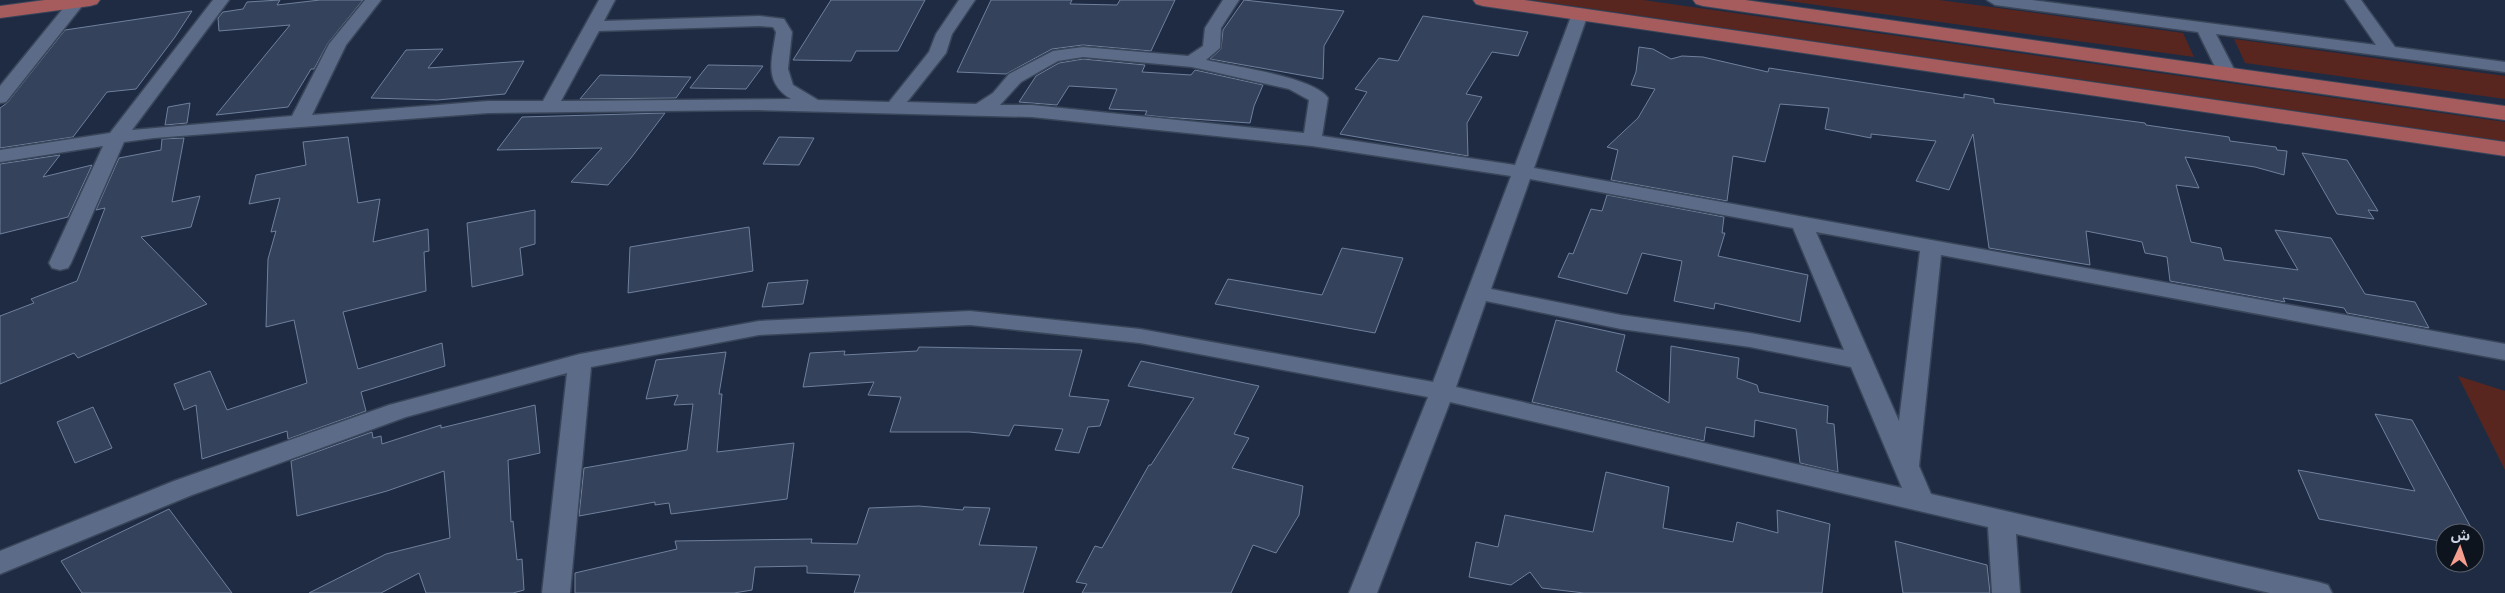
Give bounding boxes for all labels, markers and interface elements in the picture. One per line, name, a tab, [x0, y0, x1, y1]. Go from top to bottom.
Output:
north arrow	[2435, 523, 2485, 573]
text: ش	[2451, 525, 2471, 545]

